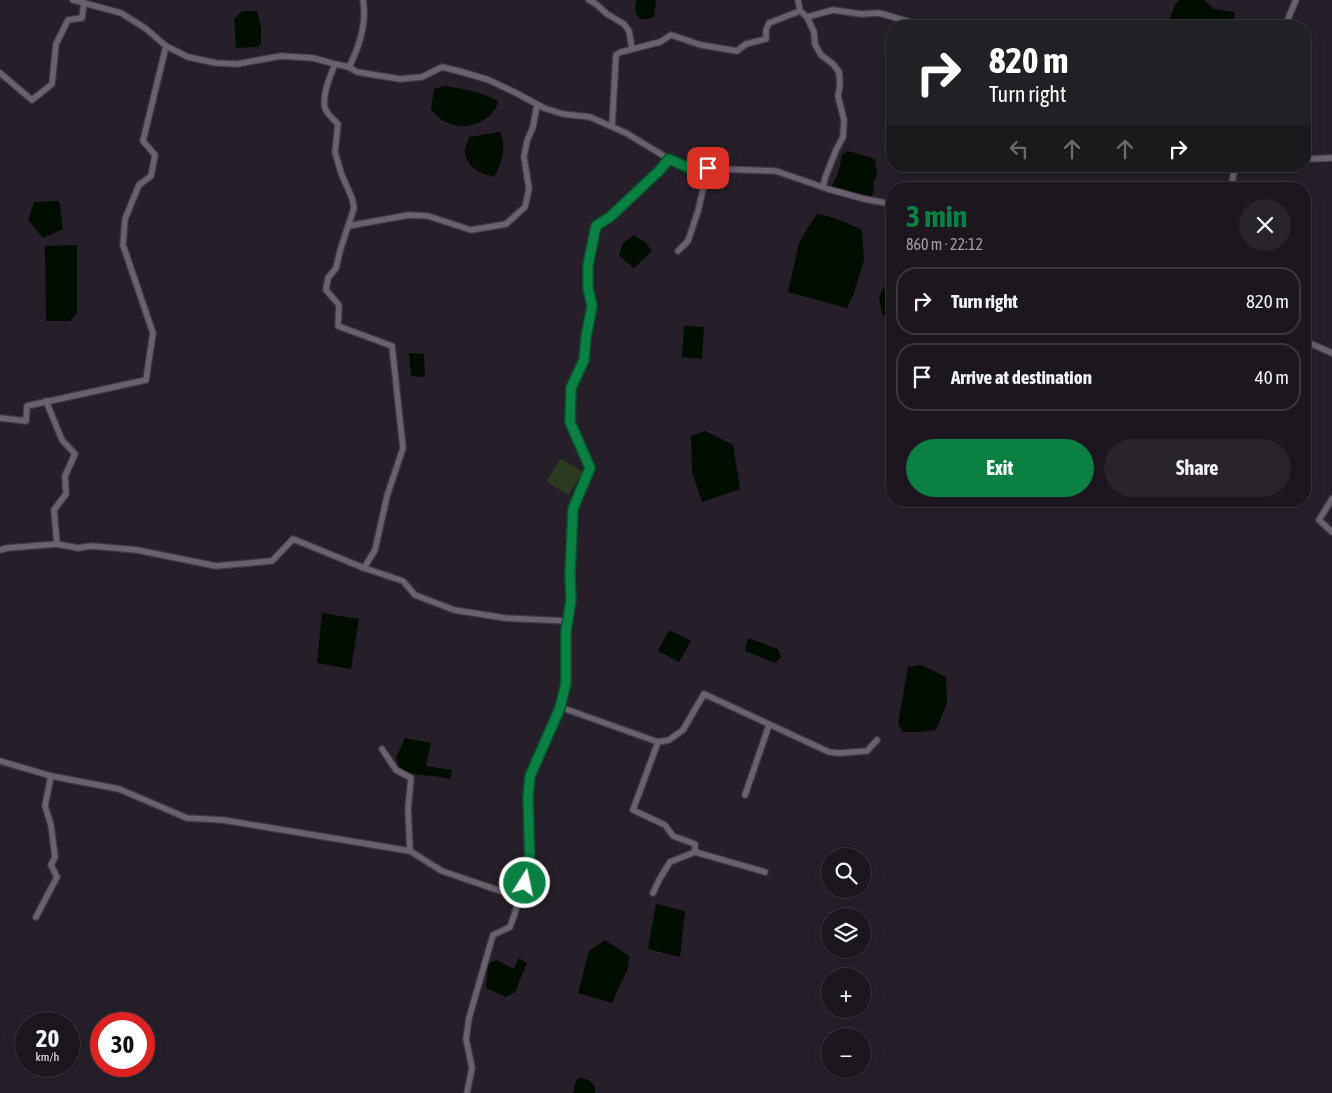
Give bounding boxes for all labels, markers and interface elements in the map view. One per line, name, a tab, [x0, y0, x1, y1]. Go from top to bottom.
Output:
icon: right	[906, 40, 971, 105]
text: 820 m	[989, 40, 1068, 80]
text: Turn right	[989, 81, 1066, 107]
icon: left	[1005, 135, 1033, 163]
icon: ahead	[1058, 135, 1086, 163]
icon: ahead	[1111, 135, 1139, 163]
icon: right	[1164, 135, 1192, 163]
pin	[687, 147, 729, 189]
icon: arrive	[694, 154, 722, 182]
text: 3 min	[906, 199, 967, 233]
button: close	[1239, 199, 1291, 251]
text: 860 m · 22:12	[906, 235, 983, 253]
icon: right	[908, 287, 936, 315]
text: Turn right	[951, 290, 1018, 312]
text: 820 m	[1246, 290, 1289, 312]
icon: arrive	[908, 363, 936, 391]
text: Arrive at destination	[951, 366, 1092, 388]
text: 40 m	[1255, 366, 1289, 388]
button: Exit	[906, 439, 1094, 497]
button: Share	[1104, 439, 1291, 497]
map controls	[821, 848, 871, 1078]
button: search	[821, 848, 871, 898]
position arrow	[498, 856, 550, 908]
button: layers	[821, 908, 871, 958]
button: +	[821, 968, 871, 1018]
speed limit sign: 30	[90, 1012, 155, 1077]
text: 20	[36, 1024, 59, 1052]
button: −	[821, 1028, 871, 1078]
text: km/h	[36, 1050, 59, 1064]

